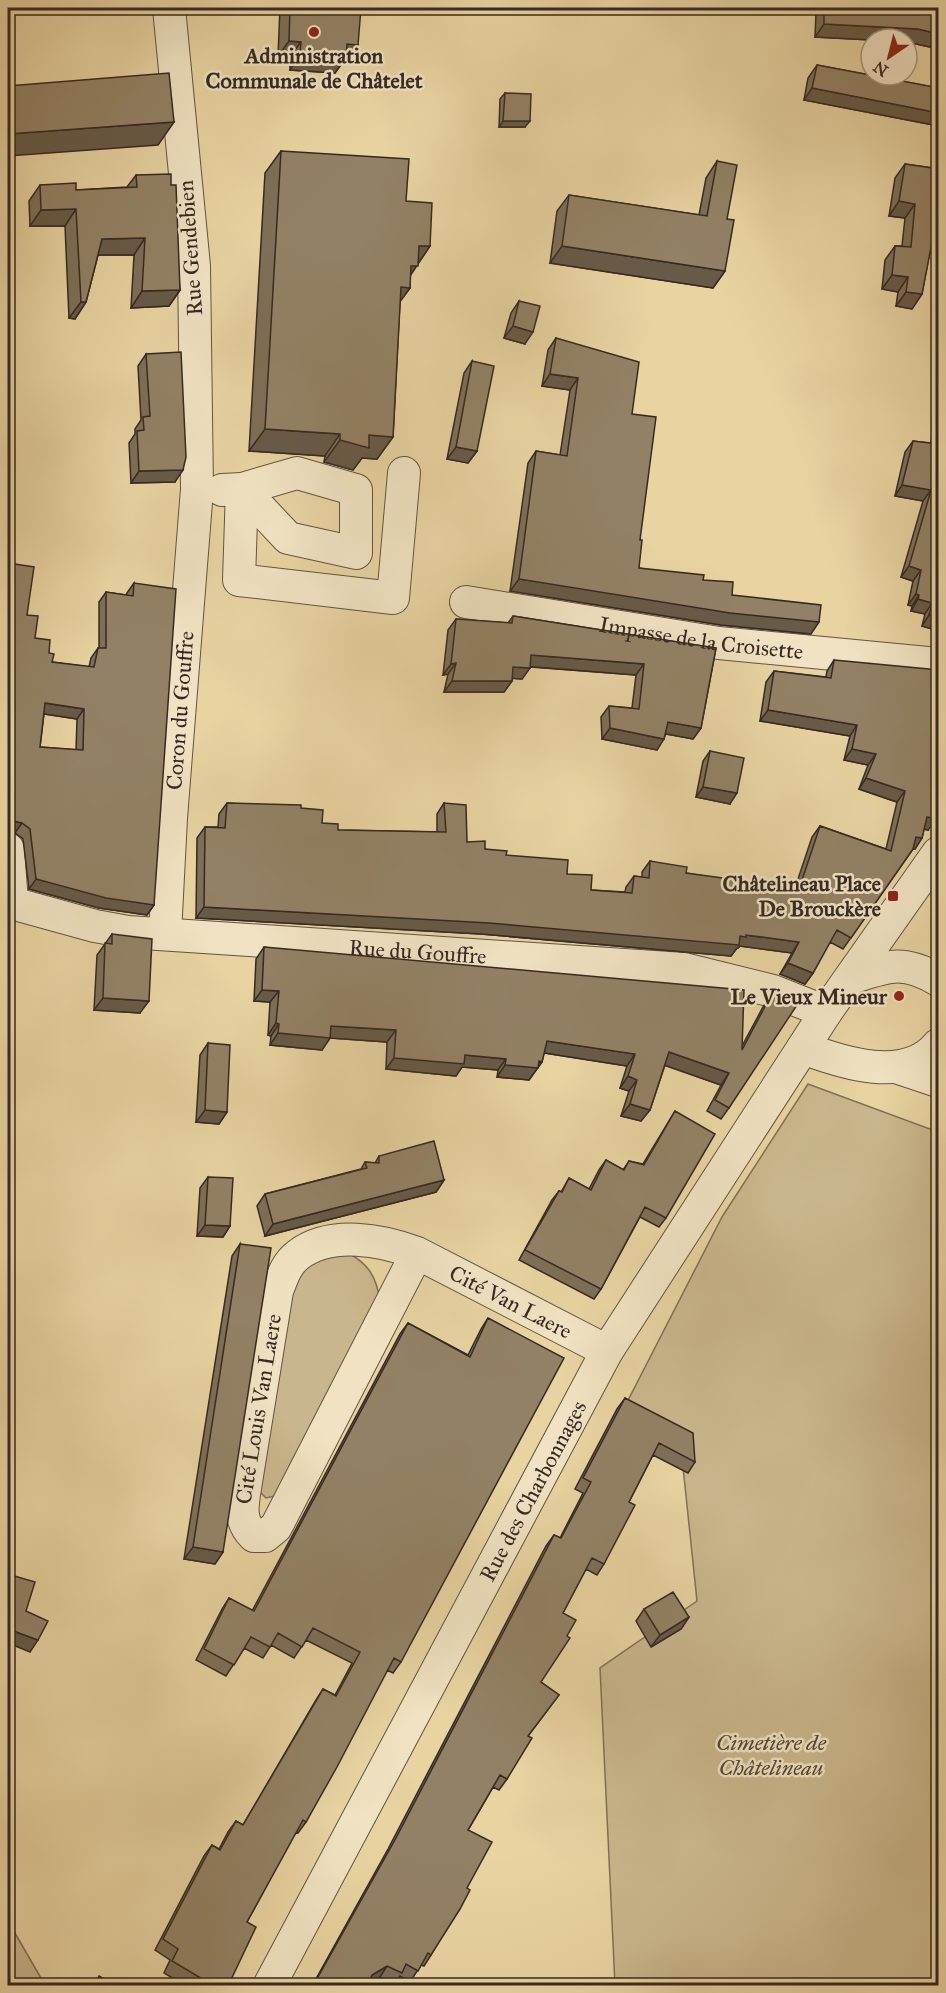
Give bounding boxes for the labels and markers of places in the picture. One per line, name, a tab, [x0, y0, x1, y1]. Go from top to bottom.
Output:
marker: Administration Communale de Châtelet	[307, 25, 321, 39]
place label: Administration Communale de Châtelet	[206, 42, 423, 94]
place label: Châtelineau Place De Brouckère	[722, 870, 881, 922]
marker: Châtelineau Place De Brouckère	[886, 889, 900, 903]
place label: Le Vieux Mineur	[730, 983, 888, 1010]
marker: Le Vieux Mineur	[892, 989, 906, 1003]

